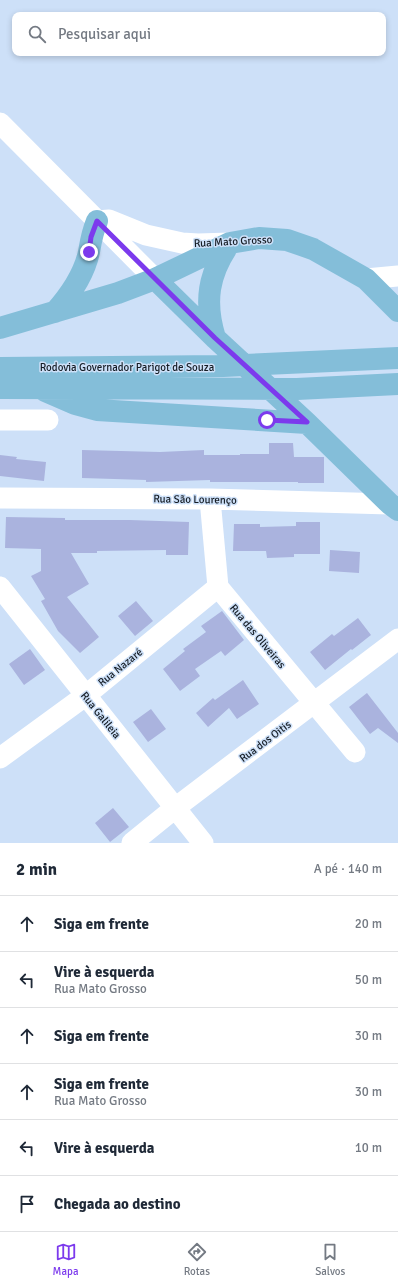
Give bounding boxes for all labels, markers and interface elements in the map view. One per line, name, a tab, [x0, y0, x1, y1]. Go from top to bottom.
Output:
search box	[12, 12, 386, 56]
icon: search	[26, 23, 48, 45]
text: Pesquisar aqui	[58, 25, 151, 43]
street label: Rua Mato Grosso	[193, 233, 273, 250]
route end	[80, 243, 98, 261]
street label: Rodovia Governador Parigot de Souza	[40, 361, 215, 374]
route start	[258, 411, 276, 429]
street label: Rua São Lourenço	[153, 492, 237, 507]
street label: Rua das Oliveiras	[227, 601, 288, 671]
street label: Rua Nazaré	[96, 646, 145, 689]
street label: Rua Galileia	[78, 689, 124, 742]
street label: Rua dos Oitis	[237, 718, 294, 765]
text: 2 min	[16, 859, 57, 880]
text: A pé · 140 m	[314, 861, 382, 877]
icon: ahead	[16, 913, 38, 935]
text: Siga em frente	[54, 915, 149, 933]
text: 20 m	[355, 916, 382, 932]
text: Vire à esquerda	[54, 963, 154, 981]
icon: left	[16, 969, 38, 991]
text: 50 m	[355, 972, 382, 988]
text: Rua Mato Grosso	[54, 981, 147, 997]
icon: ahead	[16, 1025, 38, 1047]
text: Siga em frente	[54, 1027, 149, 1045]
text: 30 m	[355, 1028, 382, 1044]
text: Siga em frente	[54, 1075, 149, 1093]
icon: ahead	[16, 1081, 38, 1103]
text: 30 m	[355, 1084, 382, 1100]
text: Rua Mato Grosso	[54, 1093, 147, 1109]
icon: left	[16, 1137, 38, 1159]
text: Vire à esquerda	[54, 1139, 154, 1157]
text: 10 m	[355, 1140, 382, 1156]
icon: arrive	[16, 1193, 38, 1215]
text: Chegada ao destino	[54, 1195, 181, 1213]
tab: Mapa	[53, 1241, 78, 1278]
tab: Rotas	[184, 1241, 210, 1278]
tab: Salvos	[315, 1241, 345, 1278]

